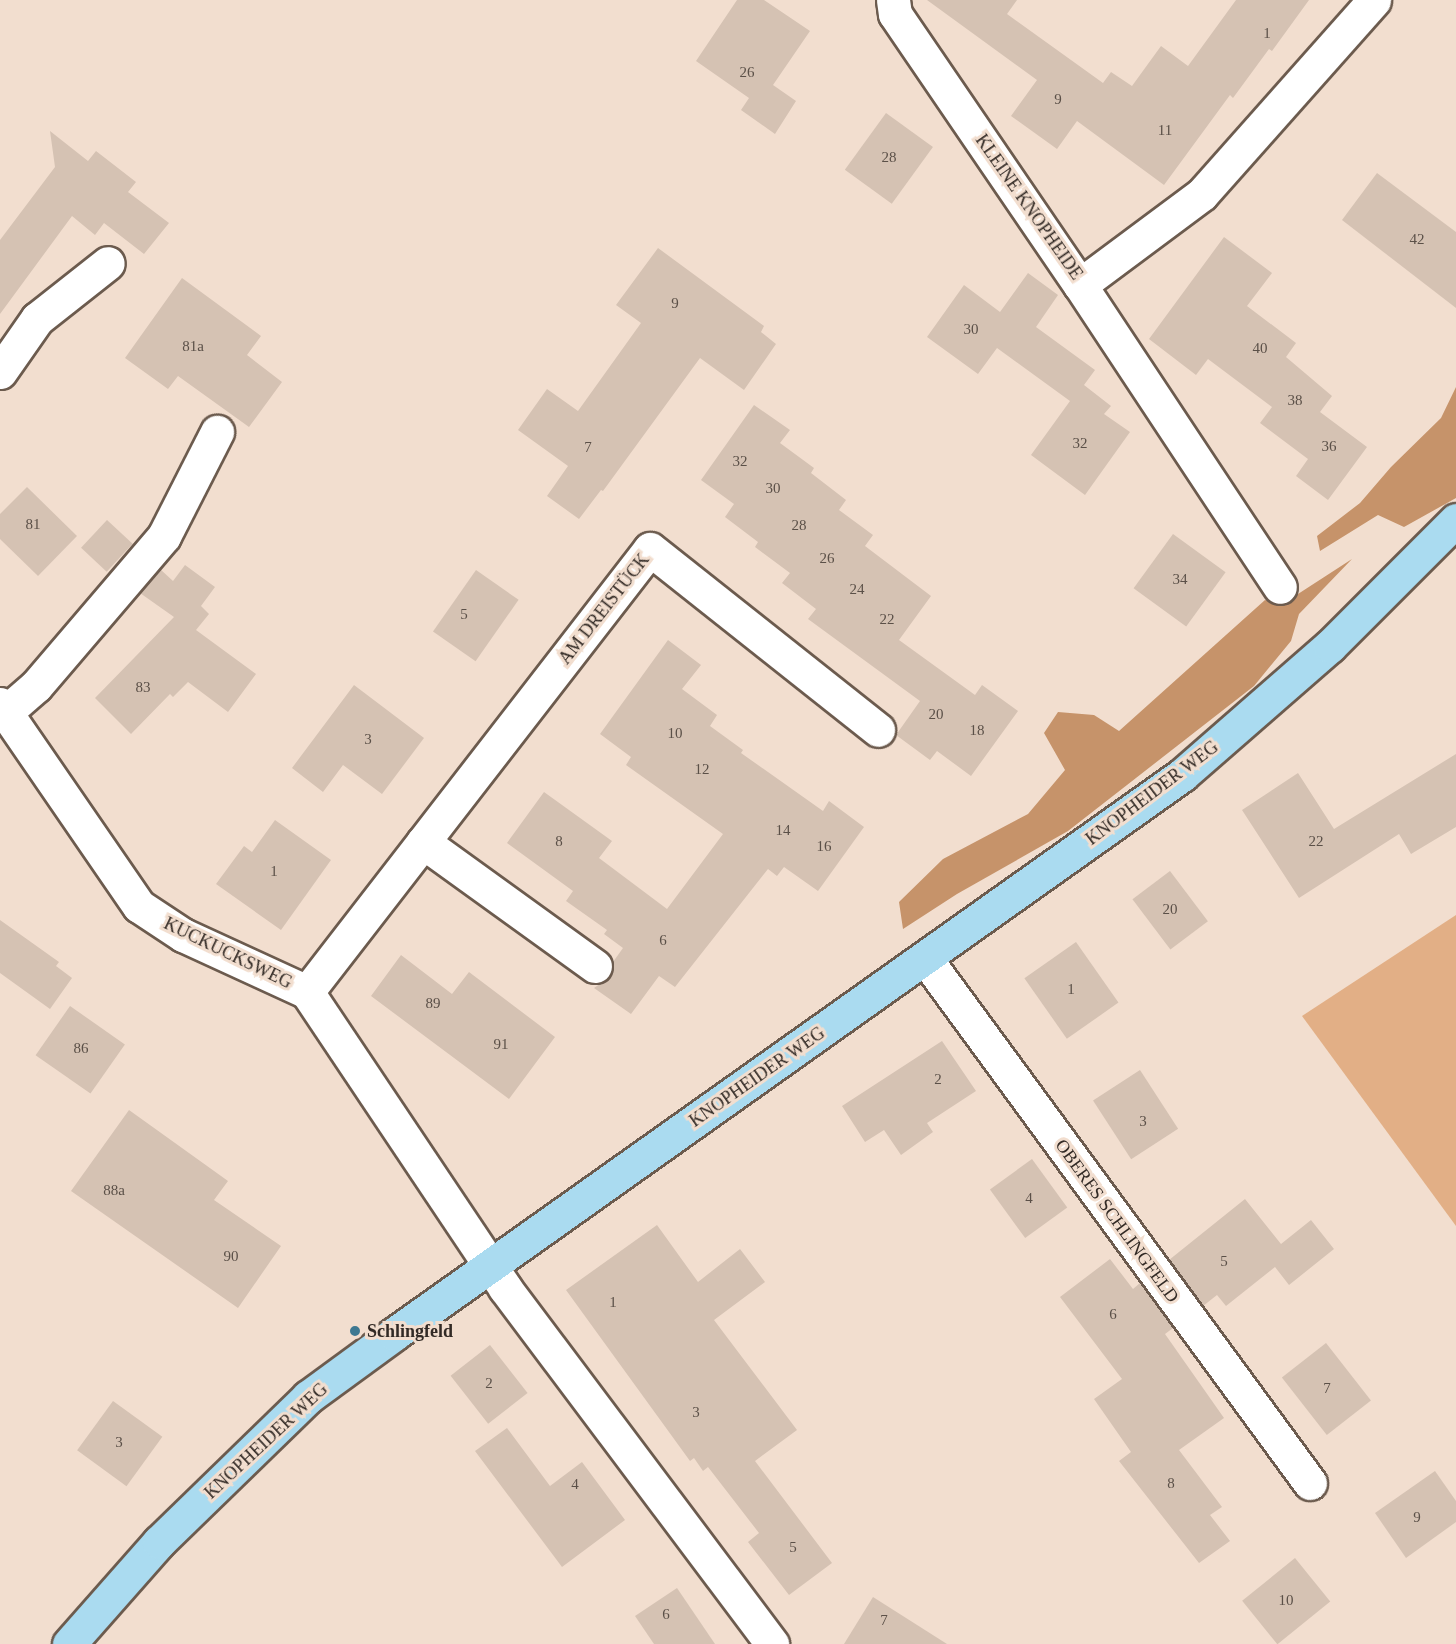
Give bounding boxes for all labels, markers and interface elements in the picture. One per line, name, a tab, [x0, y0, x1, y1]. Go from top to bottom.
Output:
house number: 1	[1263, 25, 1271, 43]
house number: 26	[740, 64, 754, 82]
house number: 9	[1054, 91, 1062, 109]
house number: 11	[1158, 122, 1172, 140]
street label: KLEINE KNOPHEIDE	[971, 130, 1087, 284]
house number: 28	[882, 149, 896, 167]
house number: 42	[1410, 231, 1424, 249]
house number: 9	[671, 295, 679, 313]
house number: 30	[964, 321, 978, 339]
house number: 81a	[182, 338, 204, 356]
house number: 40	[1252, 340, 1268, 358]
house number: 38	[1288, 392, 1302, 410]
house number: 32	[1072, 435, 1088, 453]
house number: 36	[1322, 438, 1336, 456]
house number: 7	[584, 439, 592, 457]
house number: 32	[732, 453, 748, 471]
house number: 30	[766, 480, 780, 498]
house number: 81	[26, 516, 40, 534]
house number: 28	[792, 517, 806, 535]
street label: AM DREISTÜCK	[554, 549, 654, 669]
house number: 26	[820, 550, 834, 568]
house number: 34	[1172, 571, 1188, 589]
house number: 24	[850, 581, 864, 599]
house number: 5	[460, 606, 468, 624]
house number: 22	[880, 611, 894, 629]
house number: 83	[136, 679, 150, 697]
house number: 20	[928, 706, 944, 724]
house number: 18	[970, 722, 984, 740]
house number: 10	[668, 725, 682, 743]
house number: 3	[364, 731, 372, 749]
street label: KNOPHEIDER WEG	[1081, 736, 1223, 850]
house number: 12	[694, 761, 710, 779]
house number: 14	[776, 822, 790, 840]
house number: 8	[555, 833, 563, 851]
house number: 22	[1308, 833, 1324, 851]
house number: 16	[816, 838, 832, 856]
house number: 1	[270, 863, 278, 881]
house number: 20	[1162, 901, 1178, 919]
street label: KUCKUCKSWEG	[160, 913, 296, 993]
house number: 6	[659, 932, 667, 950]
house number: 1	[1067, 981, 1075, 999]
house number: 89	[426, 995, 440, 1013]
street label: KNOPHEIDER WEG	[685, 1022, 829, 1132]
house number: 91	[494, 1036, 508, 1054]
house number: 86	[74, 1040, 88, 1058]
house number: 2	[934, 1071, 942, 1089]
house number: 3	[1139, 1113, 1147, 1131]
street label: OBERES SCHLINGFELD	[1051, 1135, 1183, 1307]
house number: 88a	[103, 1182, 125, 1200]
house number: 4	[1025, 1190, 1033, 1208]
house number: 90	[224, 1248, 238, 1266]
house number: 5	[1220, 1253, 1228, 1271]
house number: 1	[609, 1294, 617, 1312]
house number: 6	[1109, 1306, 1117, 1324]
place label: Schlingfeld	[367, 1320, 453, 1342]
marker: Schlingfeld	[348, 1324, 362, 1338]
house number: 2	[485, 1375, 493, 1393]
street label: KNOPHEIDER WEG	[200, 1378, 332, 1504]
house number: 7	[1323, 1380, 1331, 1398]
house number: 3	[692, 1404, 700, 1422]
house number: 3	[115, 1434, 123, 1452]
house number: 8	[1167, 1475, 1175, 1493]
house number: 4	[571, 1476, 579, 1494]
house number: 9	[1413, 1509, 1421, 1527]
house number: 5	[789, 1539, 797, 1557]
house number: 10	[1278, 1592, 1294, 1610]
house number: 6	[662, 1606, 670, 1624]
house number: 7	[880, 1612, 888, 1630]

